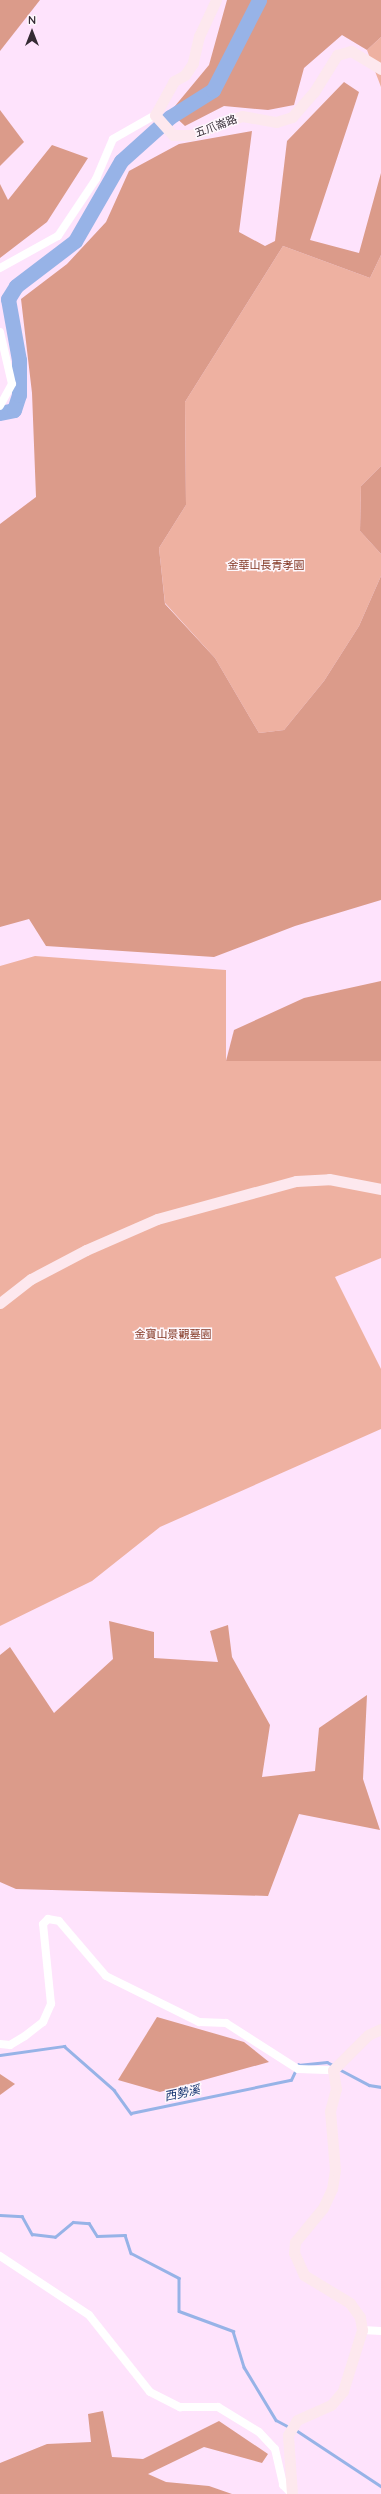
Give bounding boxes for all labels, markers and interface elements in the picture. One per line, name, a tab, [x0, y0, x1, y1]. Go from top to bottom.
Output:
north arrow	[12, 12, 52, 52]
text: N	[28, 13, 36, 27]
street label: 五爪崙路	[193, 112, 239, 140]
park label: 金華山長青孝園	[228, 558, 304, 572]
park label: 金寶山景觀墓園	[135, 1327, 211, 1341]
water label: 西勢溪	[163, 2082, 201, 2104]

